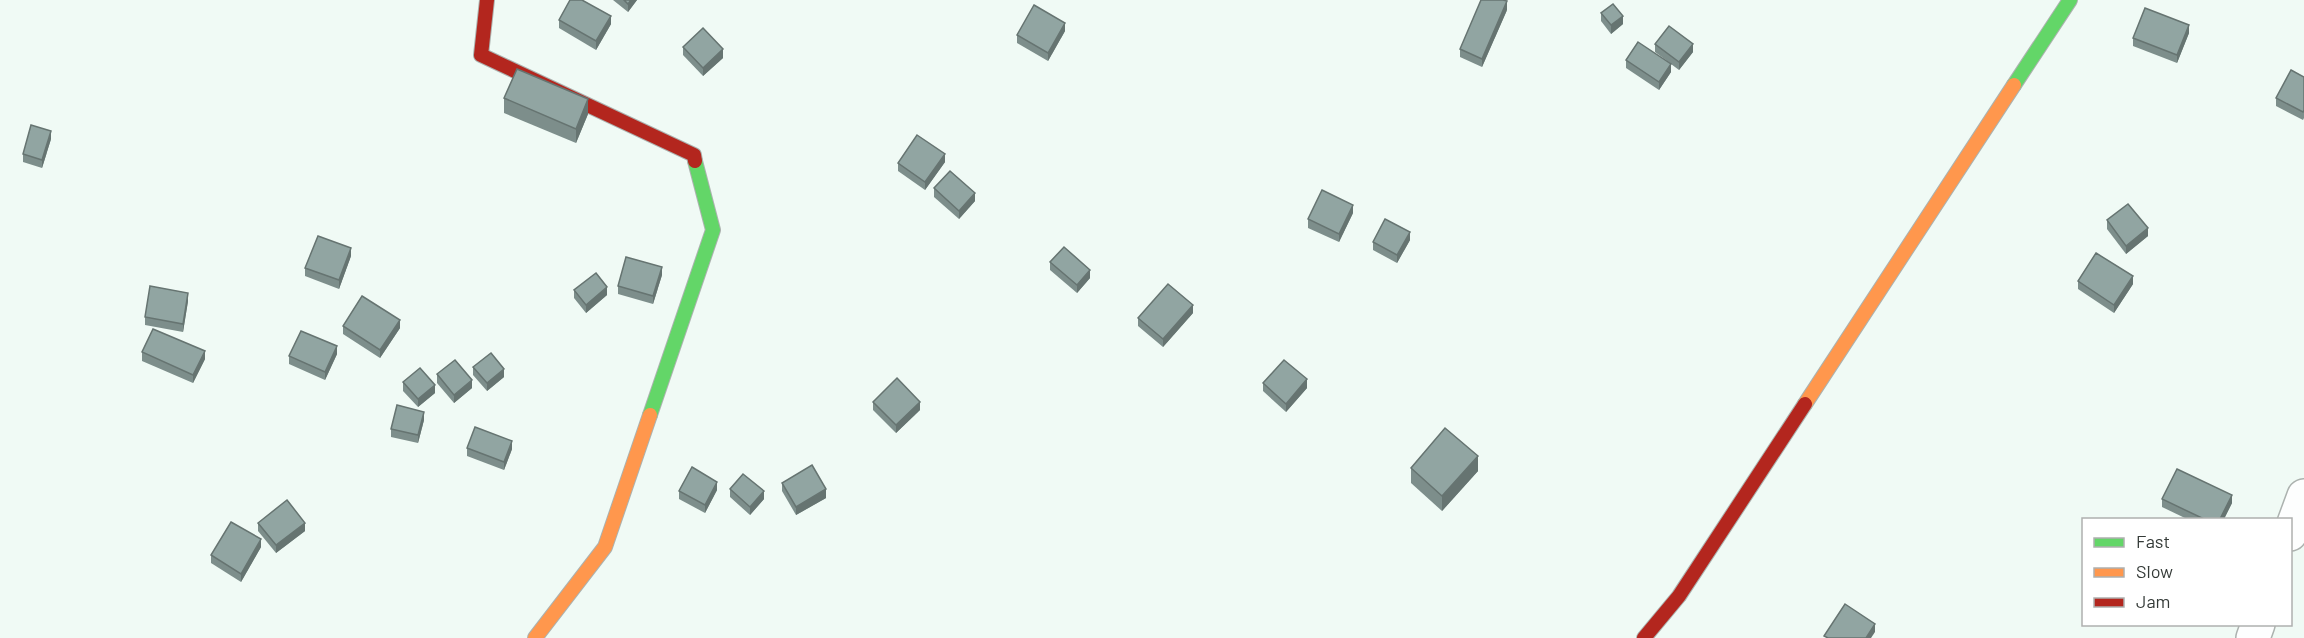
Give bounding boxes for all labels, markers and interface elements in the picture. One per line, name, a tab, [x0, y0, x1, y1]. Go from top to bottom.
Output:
legend	[2082, 518, 2292, 626]
text: Fast	[2136, 530, 2170, 552]
text: Slow	[2136, 560, 2173, 582]
text: Jam	[2136, 590, 2170, 612]

